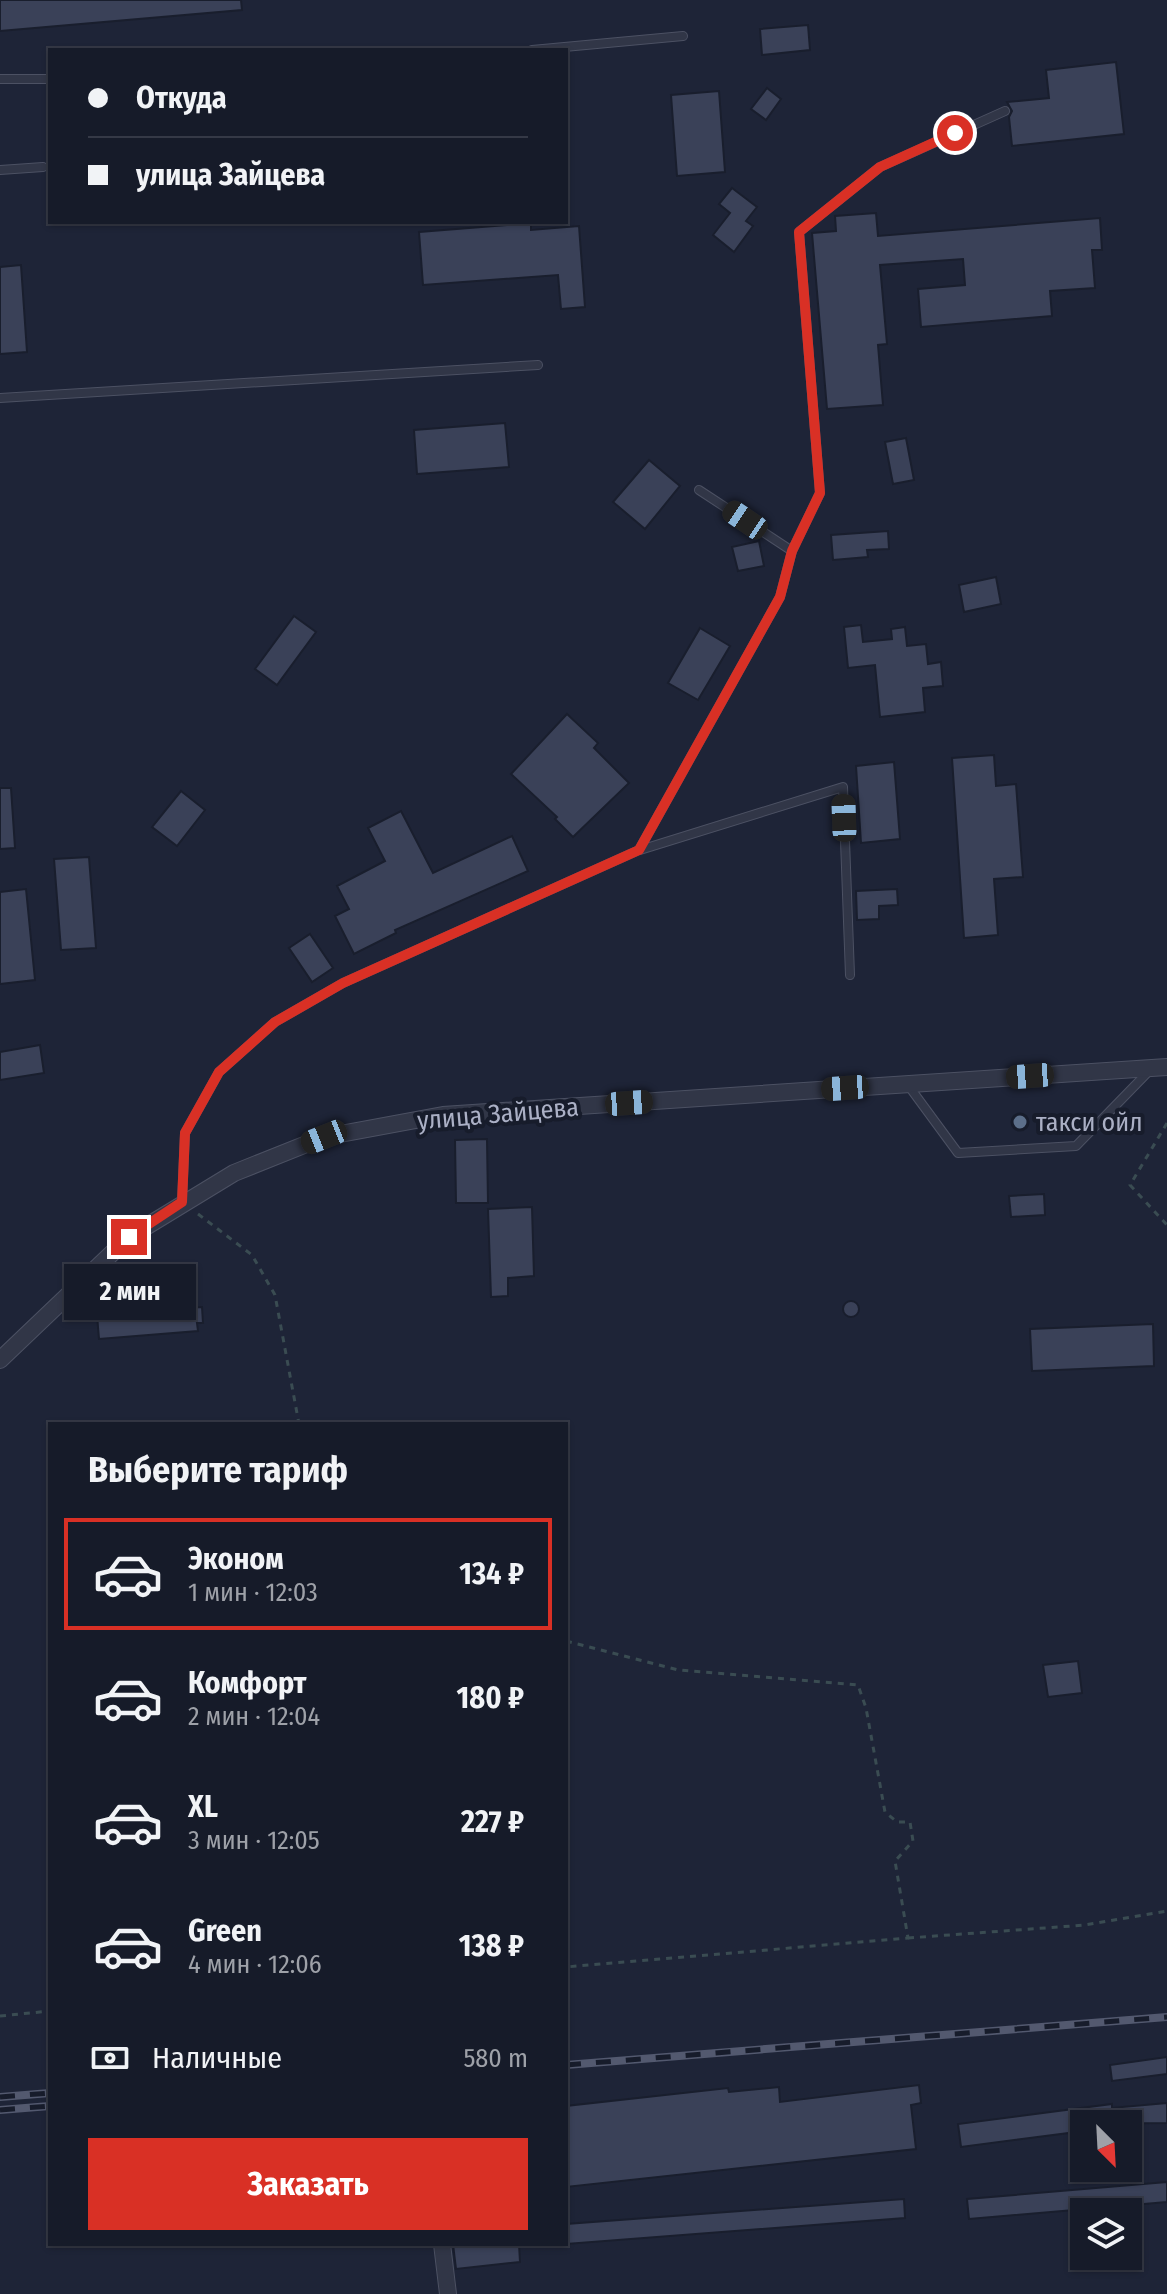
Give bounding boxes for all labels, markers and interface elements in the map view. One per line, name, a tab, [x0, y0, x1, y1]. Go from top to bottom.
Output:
text: Откуда	[136, 80, 227, 116]
route start	[937, 115, 973, 151]
text: улица Зайцева	[136, 157, 325, 193]
car	[718, 497, 772, 543]
car	[831, 794, 857, 842]
car	[1005, 1062, 1055, 1090]
car	[820, 1074, 870, 1102]
car	[604, 1089, 654, 1117]
street label: улица Зайцева	[416, 1091, 580, 1137]
place label: такси ойл	[1036, 1107, 1143, 1138]
marker: такси ойл	[1011, 1113, 1029, 1131]
car	[297, 1117, 351, 1157]
route end	[111, 1219, 147, 1255]
callout: 2 мин	[63, 1265, 195, 1321]
text: 2 мин	[99, 1276, 161, 1307]
text: Выберите тариф	[88, 1448, 348, 1492]
icon: car	[92, 1538, 164, 1610]
text: Эконом	[188, 1541, 284, 1577]
text: 134 ₽	[459, 1556, 524, 1592]
text: 1 мин · 12:03	[188, 1577, 318, 1608]
icon: car	[92, 1662, 164, 1734]
text: Комфорт	[188, 1665, 306, 1701]
text: 180 ₽	[457, 1680, 524, 1716]
text: 2 мин · 12:04	[188, 1701, 320, 1732]
icon: car	[92, 1786, 164, 1858]
text: XL	[188, 1789, 218, 1825]
text: 227 ₽	[461, 1804, 524, 1840]
text: 3 мин · 12:05	[188, 1825, 320, 1856]
icon: car	[92, 1910, 164, 1982]
text: Green	[188, 1913, 262, 1949]
text: 138 ₽	[459, 1928, 524, 1964]
text: 4 мин · 12:06	[188, 1949, 322, 1980]
icon: cash	[88, 2036, 132, 2080]
text: Наличные	[152, 2040, 282, 2076]
text: 580 m	[463, 2043, 528, 2074]
north arrow	[1070, 2110, 1142, 2182]
map controls	[1070, 2110, 1142, 2270]
button: Заказать	[88, 2138, 528, 2230]
button: layers	[1070, 2198, 1142, 2270]

